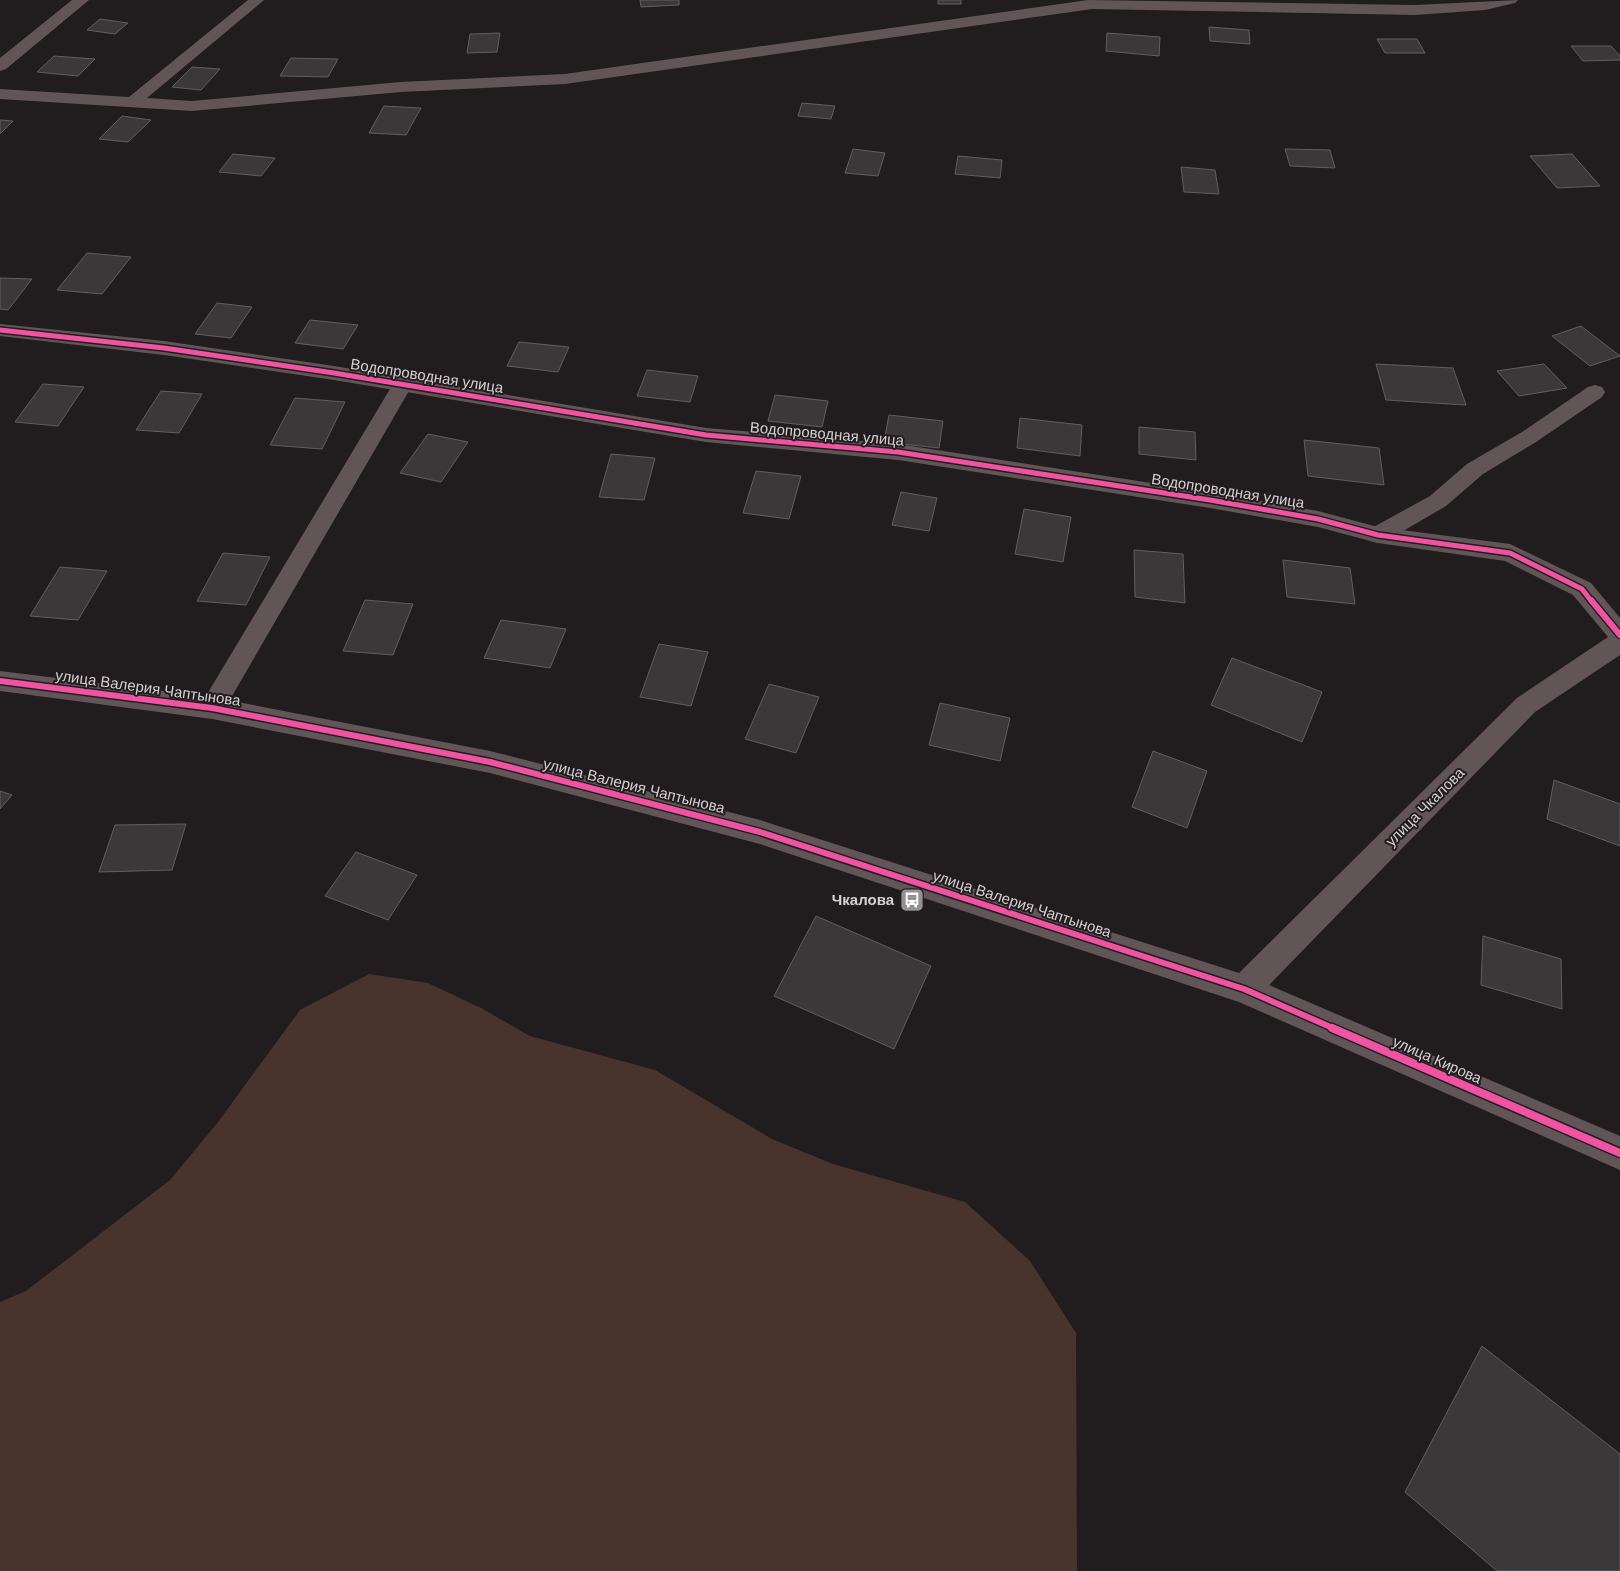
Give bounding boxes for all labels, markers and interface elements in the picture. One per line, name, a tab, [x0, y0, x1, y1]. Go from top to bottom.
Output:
street label: Водопроводная улица	[349, 355, 505, 396]
street label: Водопроводная улица	[749, 418, 905, 449]
street label: Водопроводная улица	[1150, 470, 1306, 511]
street label: улица Валерия Чаптынова	[54, 666, 242, 709]
street label: улица Валерия Чаптынова	[541, 755, 727, 817]
street label: улица Чкалова	[1382, 763, 1468, 849]
street label: улица Валерия Чаптынова	[931, 867, 1114, 941]
bus stop icon: Чкалова	[899, 887, 925, 913]
place label: Чкалова	[832, 891, 895, 908]
street label: улица Кирова	[1390, 1032, 1485, 1087]

